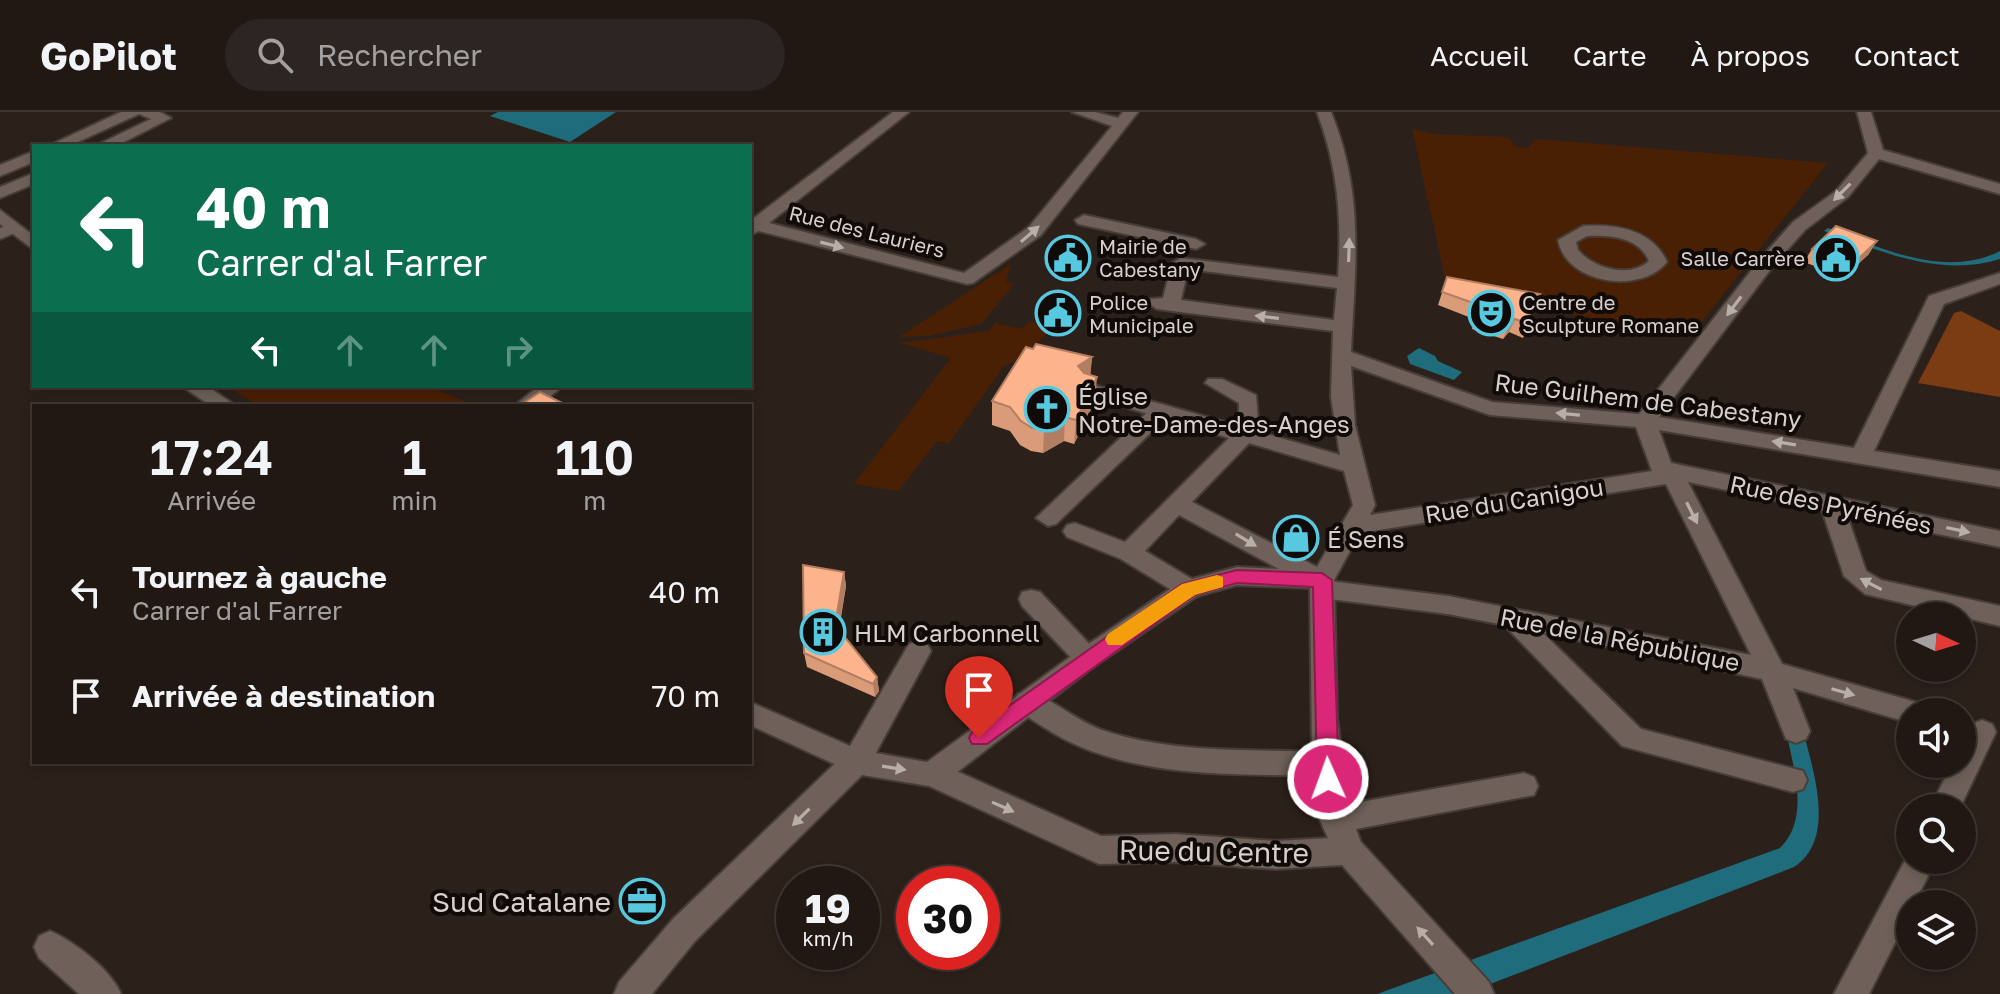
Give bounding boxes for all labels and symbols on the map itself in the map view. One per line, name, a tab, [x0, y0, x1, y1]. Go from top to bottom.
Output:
one-way arrow	[1833, 182, 1851, 201]
street label: Rue des Lauriers	[787, 200, 947, 262]
one-way arrow	[1020, 226, 1040, 243]
public building icon: Mairie de Cabestany	[1044, 234, 1092, 282]
place label: Mairie de Cabestany	[1099, 234, 1201, 281]
public building icon: Salle Carrère	[1812, 234, 1860, 282]
one-way arrow	[1342, 237, 1355, 262]
one-way arrow	[819, 239, 844, 251]
place label: Salle Carrère	[1681, 246, 1805, 270]
public building icon: Police Municipale	[1034, 289, 1082, 337]
theatre icon: Centre de Sculpture Romane	[1467, 289, 1515, 337]
place label: Police Municipale	[1089, 290, 1194, 337]
place label: Centre de Sculpture Romane	[1522, 290, 1699, 337]
one-way arrow	[1726, 296, 1742, 316]
one-way arrow	[1254, 310, 1279, 323]
street label: Rue Guilhem de Cabestany	[1493, 367, 1803, 433]
place label: Église Notre-Dame-des-Anges	[1078, 381, 1350, 438]
church icon: Église Notre-Dame-des-Anges	[1023, 385, 1071, 433]
one-way arrow	[1555, 407, 1580, 420]
one-way arrow	[1771, 437, 1796, 449]
street label: Rue des Pyrénées	[1727, 468, 1935, 540]
street label: Rue du Canigou	[1423, 472, 1605, 528]
one-way arrow	[1685, 502, 1699, 525]
shop icon: É Sens	[1272, 514, 1320, 562]
place label: É Sens	[1327, 524, 1404, 553]
one-way arrow	[1946, 524, 1971, 537]
one-way arrow	[1235, 533, 1257, 547]
one-way arrow	[1859, 577, 1882, 591]
street label: Rue de la République	[1498, 602, 1742, 676]
north arrow	[1896, 602, 1976, 682]
building icon: HLM Carbonnell	[799, 608, 847, 656]
place label: HLM Carbonnell	[854, 618, 1040, 647]
pin	[945, 656, 1013, 738]
one-way arrow	[1831, 686, 1855, 699]
position arrow	[1286, 737, 1370, 821]
one-way arrow	[882, 762, 907, 775]
one-way arrow	[992, 801, 1015, 814]
one-way arrow	[792, 807, 811, 826]
street label: Rue du Centre	[1119, 833, 1309, 869]
speed limit sign: 30	[896, 866, 1000, 970]
office icon: Sud Catalane	[618, 877, 666, 925]
place label: Sud Catalane	[432, 885, 611, 918]
one-way arrow	[1417, 926, 1434, 946]

